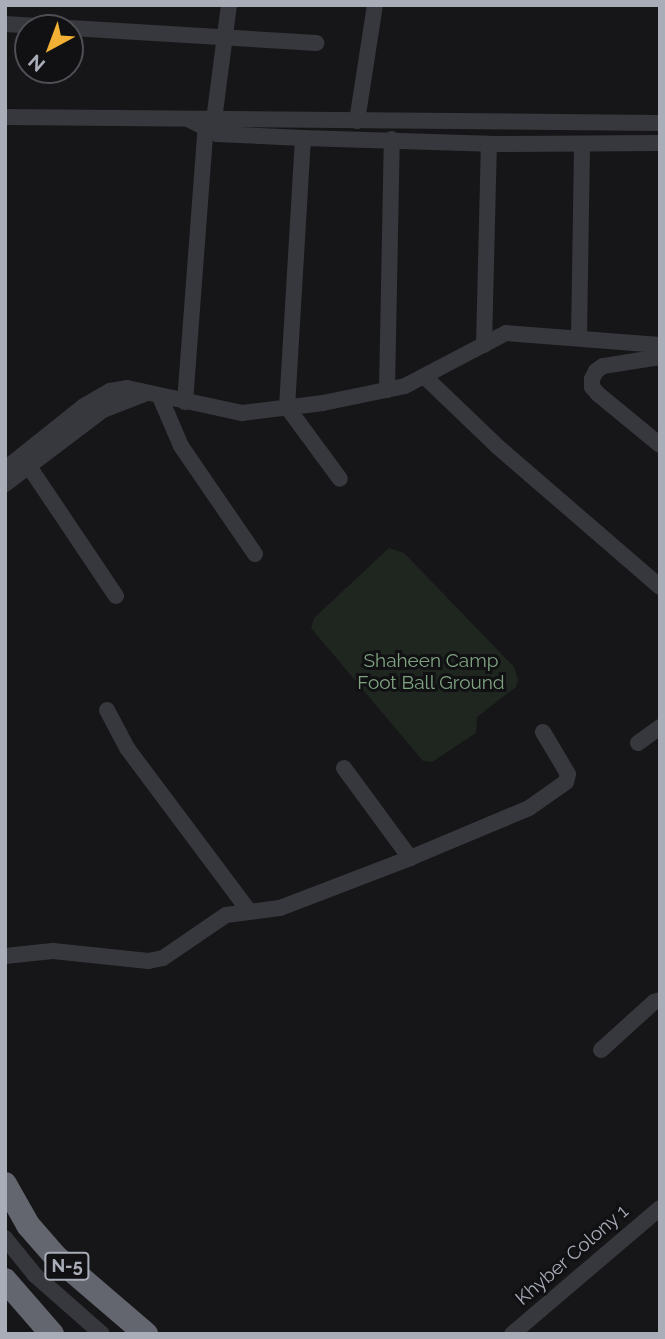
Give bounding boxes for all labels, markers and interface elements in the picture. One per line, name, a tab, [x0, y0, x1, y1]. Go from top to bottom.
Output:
north arrow	[14, 14, 84, 84]
text: N	[24, 50, 49, 76]
park label: Shaheen Camp Foot Ball Ground	[357, 650, 505, 694]
street label: Khyber Colony 1	[511, 1200, 633, 1310]
road number: N-5	[44, 1252, 90, 1280]

